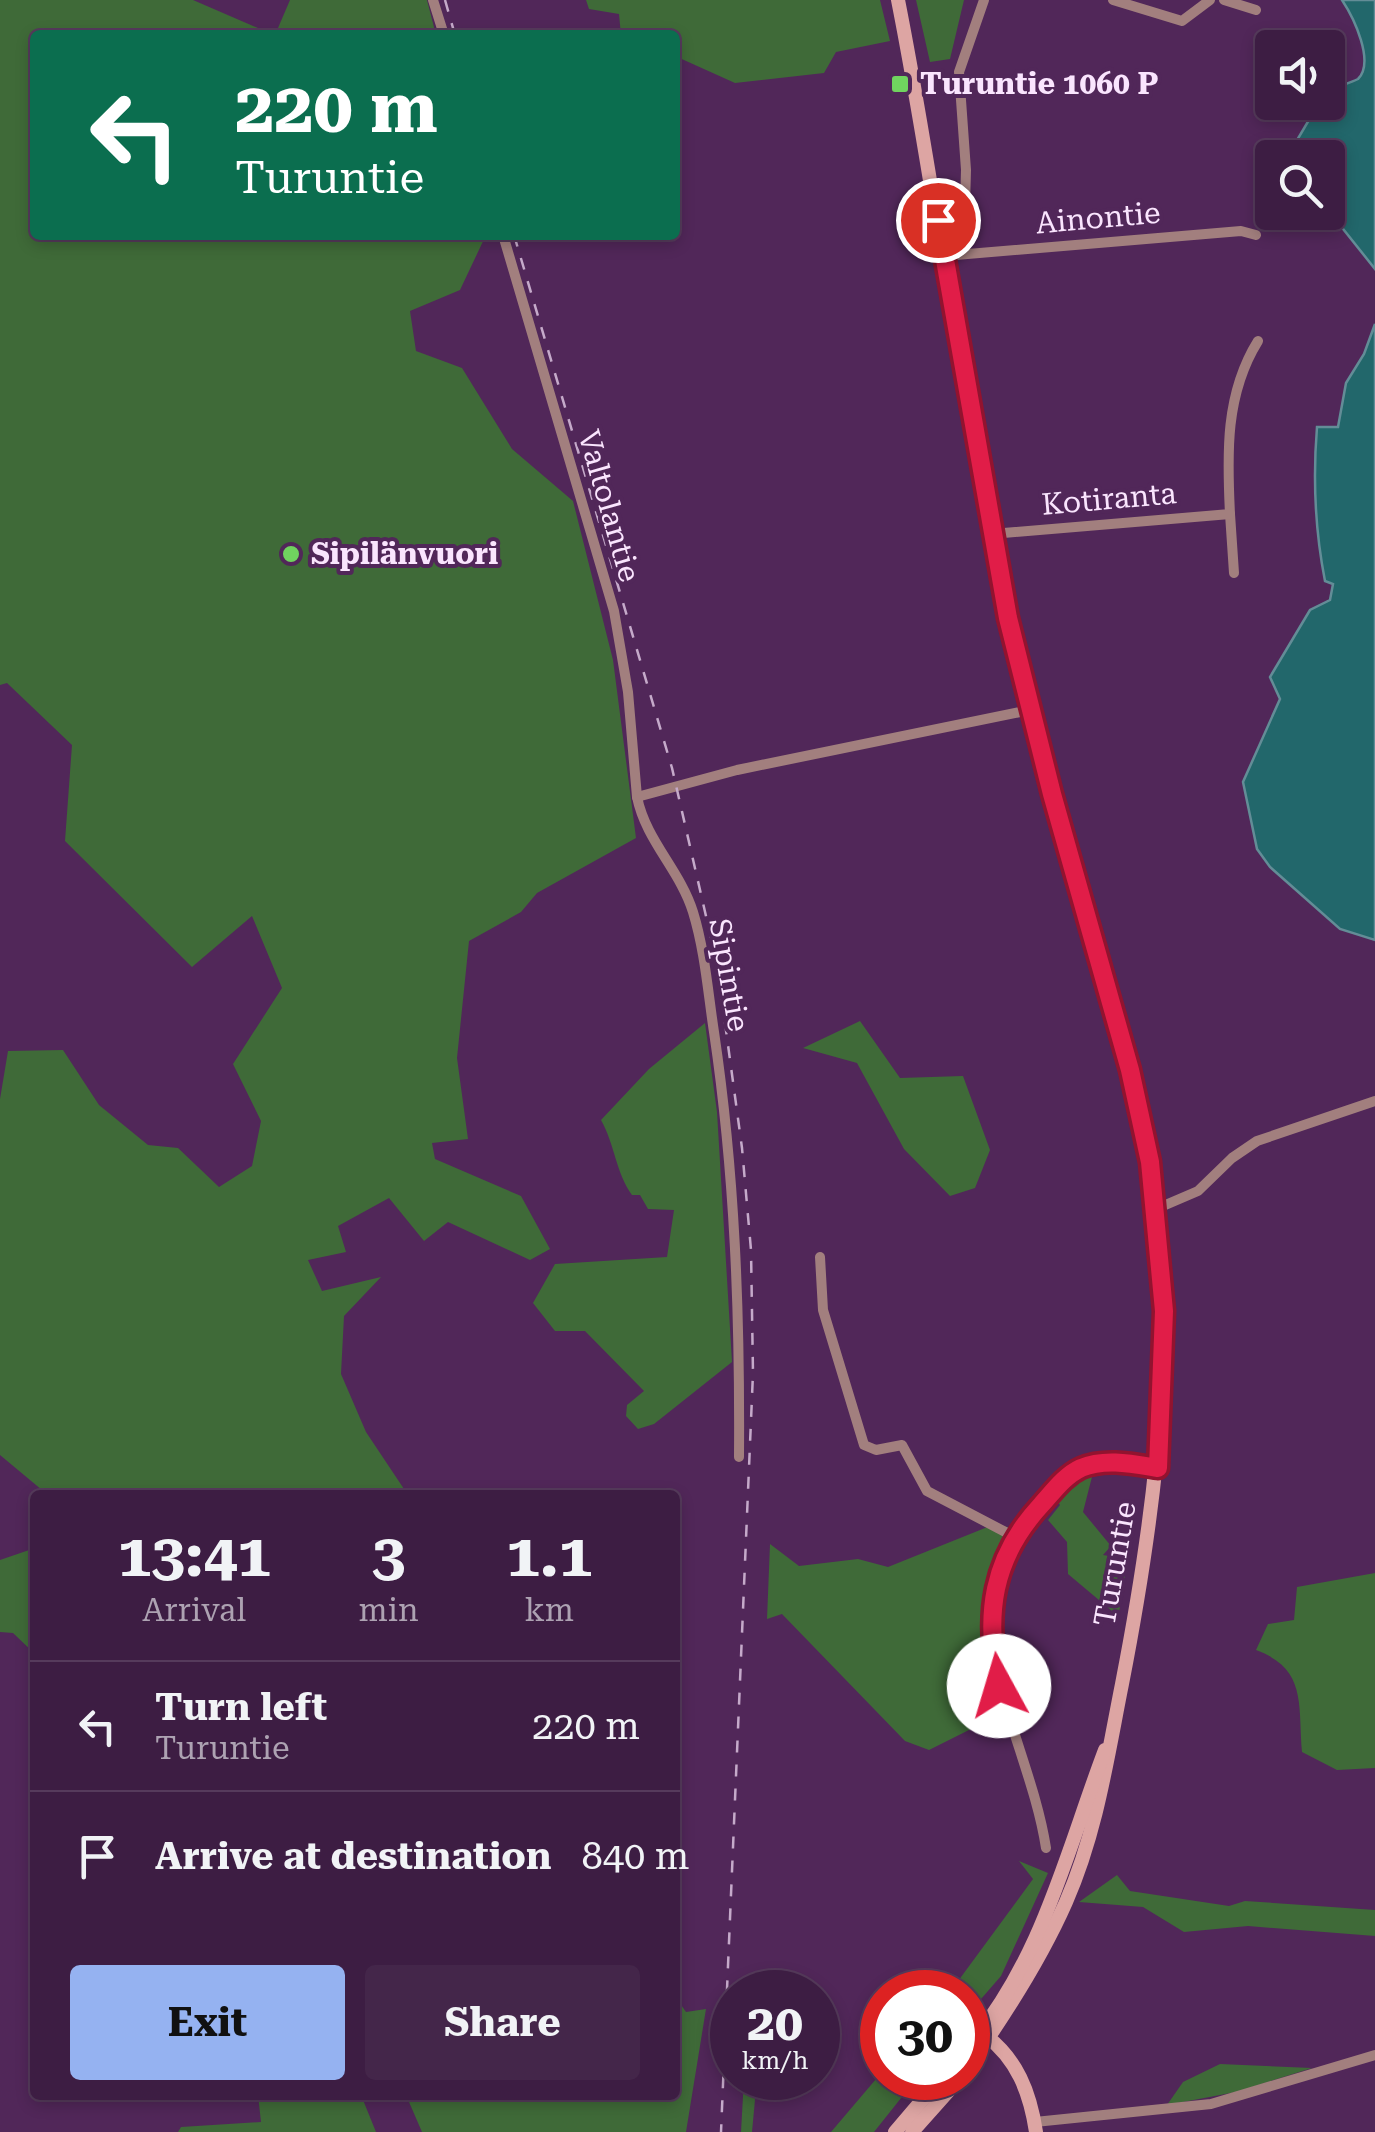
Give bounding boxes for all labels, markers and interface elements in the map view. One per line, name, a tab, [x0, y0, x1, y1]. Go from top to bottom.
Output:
map controls	[1255, 30, 1345, 230]
button: sound	[1255, 30, 1345, 120]
place label: Turuntie 1060 P	[920, 66, 1158, 101]
text: 220 m	[235, 67, 438, 149]
icon: left	[70, 70, 200, 200]
marker: Turuntie 1060 P	[889, 73, 911, 95]
button: search	[1255, 140, 1345, 230]
text: Turuntie	[235, 151, 424, 204]
pin	[896, 178, 981, 263]
icon: arrive	[911, 193, 966, 248]
street label: Ainontie	[1034, 195, 1162, 240]
street label: Valtolantie	[571, 426, 648, 586]
street label: Kotiranta	[1040, 475, 1178, 522]
place label: Sipilänvuori	[311, 536, 498, 571]
marker: Sipilänvuori	[280, 543, 302, 565]
street label: Sipintie	[702, 916, 757, 1034]
street label: Turuntie	[1086, 1499, 1143, 1629]
text: 13:41	[118, 1520, 271, 1591]
text: 3	[372, 1520, 405, 1591]
text: 1.1	[506, 1520, 592, 1591]
text: Arrival	[142, 1591, 246, 1629]
text: min	[359, 1591, 419, 1629]
text: km	[525, 1591, 574, 1629]
position arrow	[947, 1634, 1051, 1738]
text: Turn left	[155, 1685, 327, 1729]
icon: left	[70, 1699, 125, 1754]
text: 220 m	[532, 1704, 640, 1748]
text: Turuntie	[155, 1729, 290, 1767]
icon: arrive	[70, 1829, 125, 1884]
text: Arrive at destination	[155, 1834, 551, 1878]
text: 840 m	[581, 1834, 690, 1878]
button: Exit	[70, 1965, 345, 2080]
button: Share	[365, 1965, 640, 2080]
speed limit sign: 30	[860, 1970, 990, 2100]
text: 20	[747, 1994, 803, 2052]
text: km/h	[742, 2046, 808, 2075]

